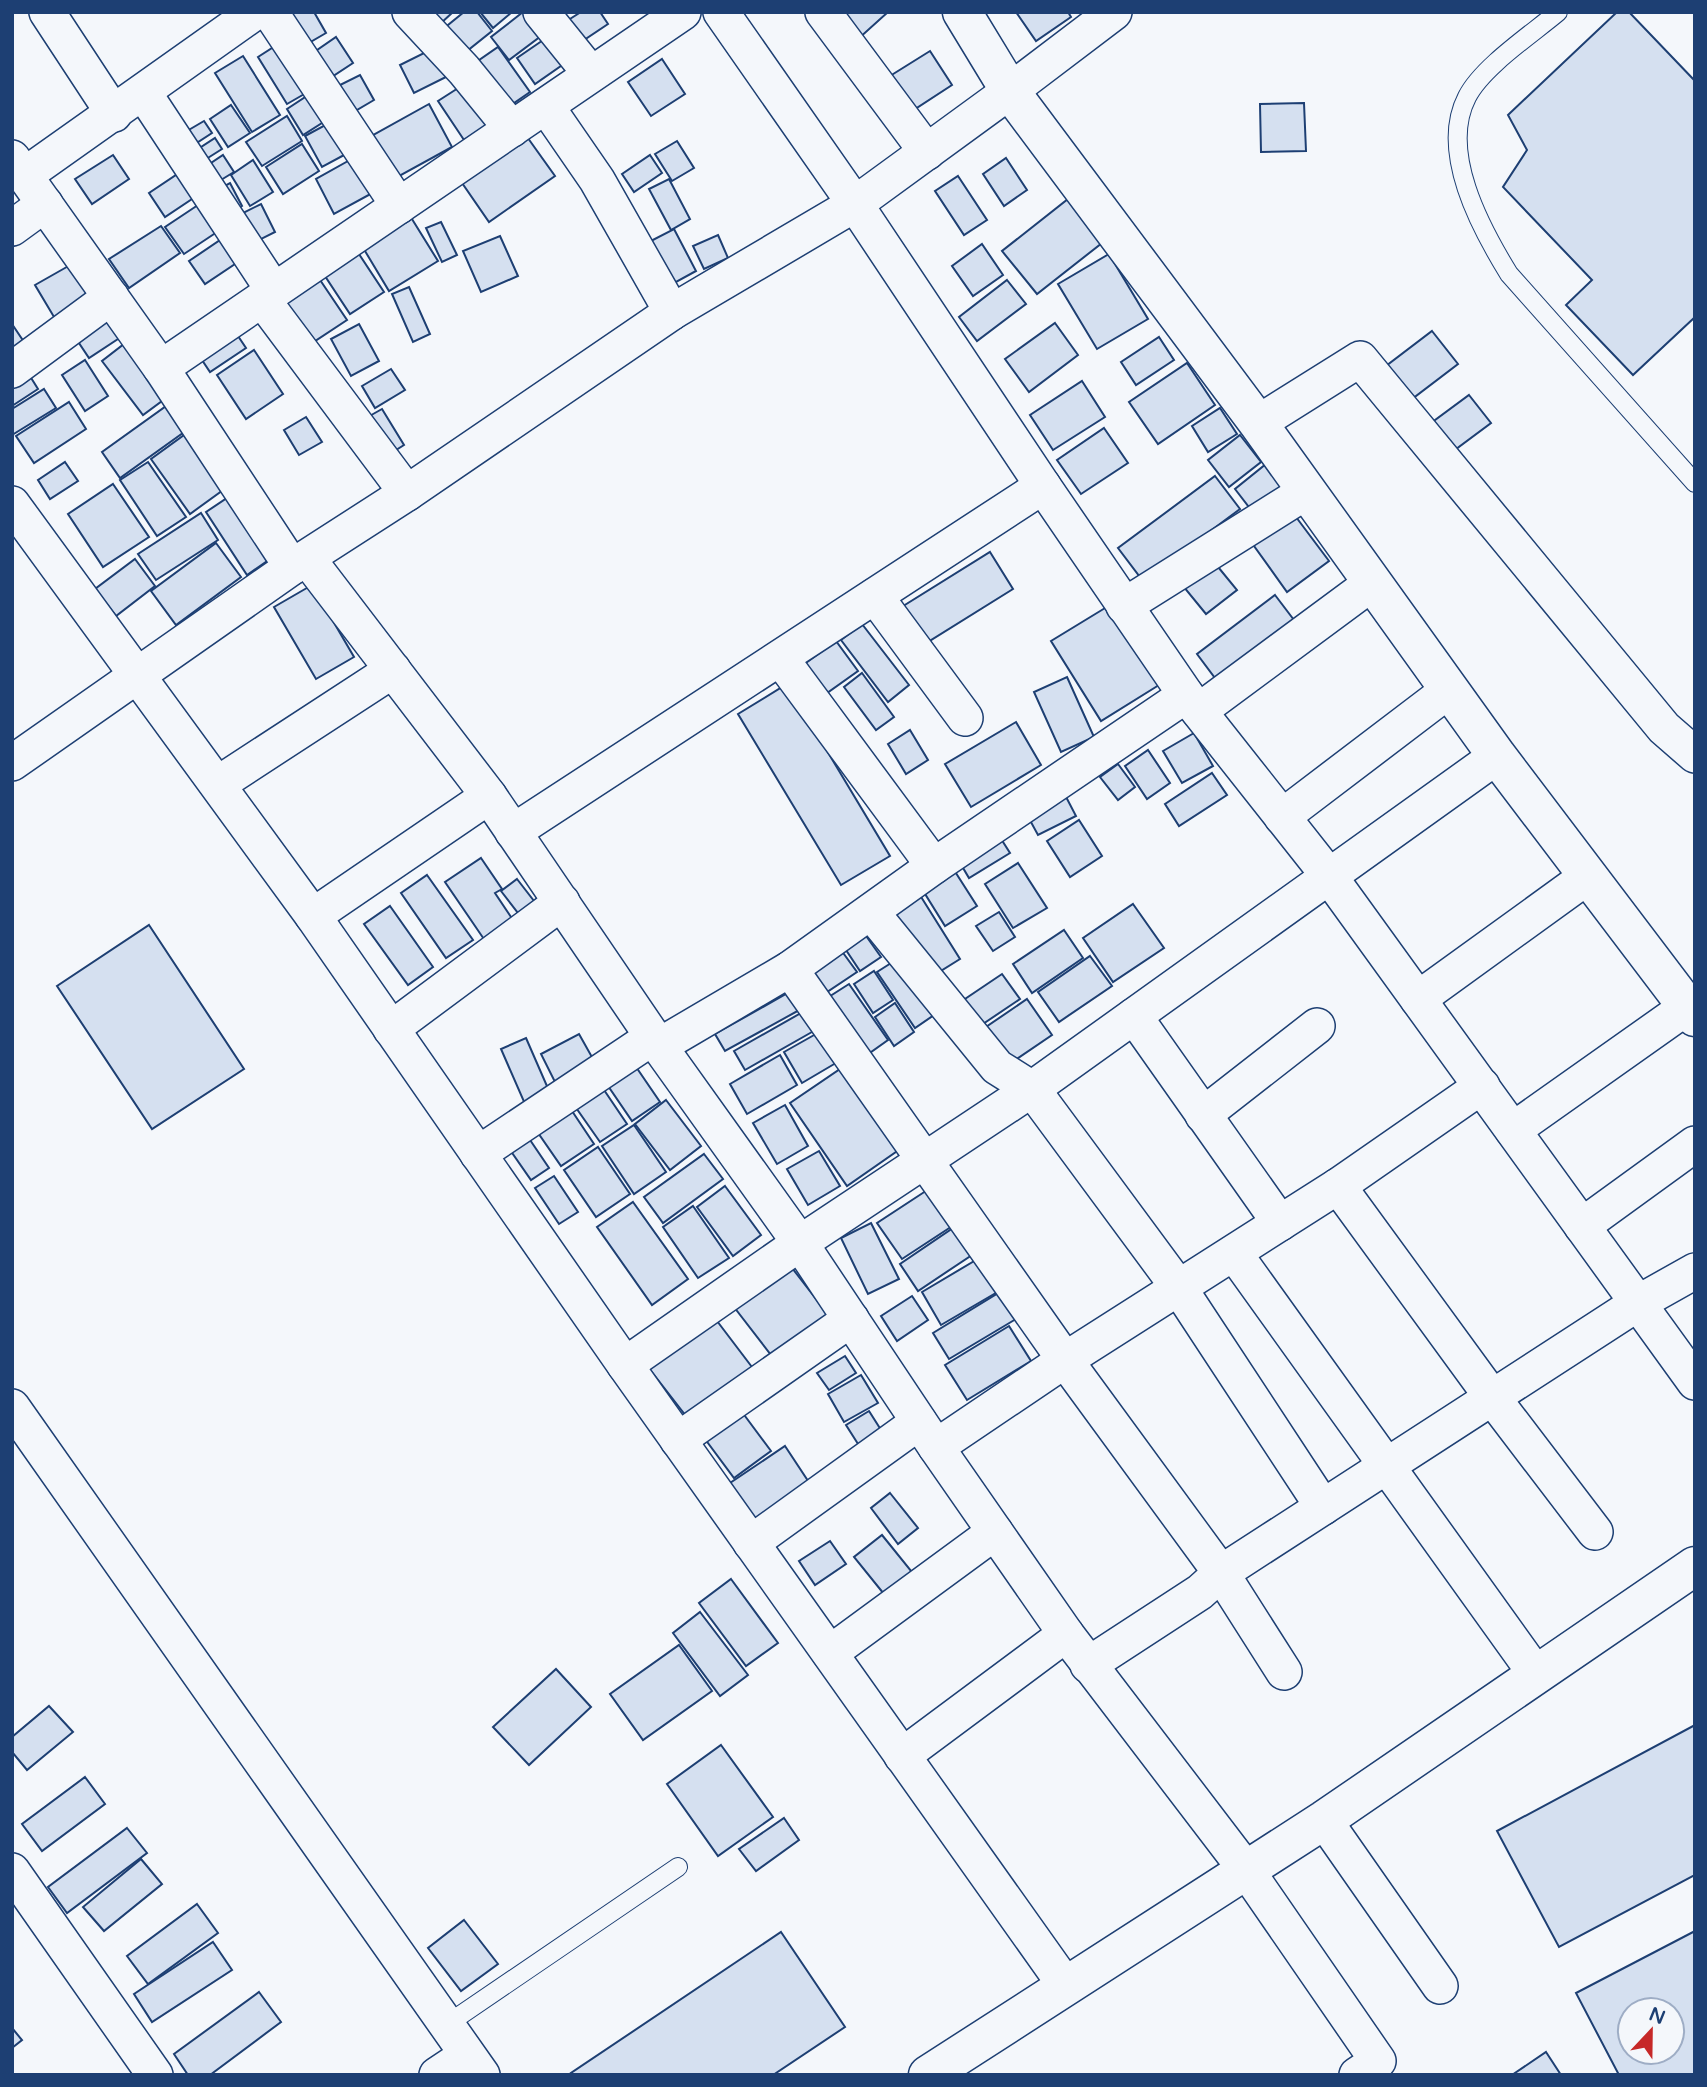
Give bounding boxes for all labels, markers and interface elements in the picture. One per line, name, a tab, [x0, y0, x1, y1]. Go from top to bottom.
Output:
north arrow	[1616, 1996, 1686, 2066]
text: N	[1646, 2003, 1668, 2029]

